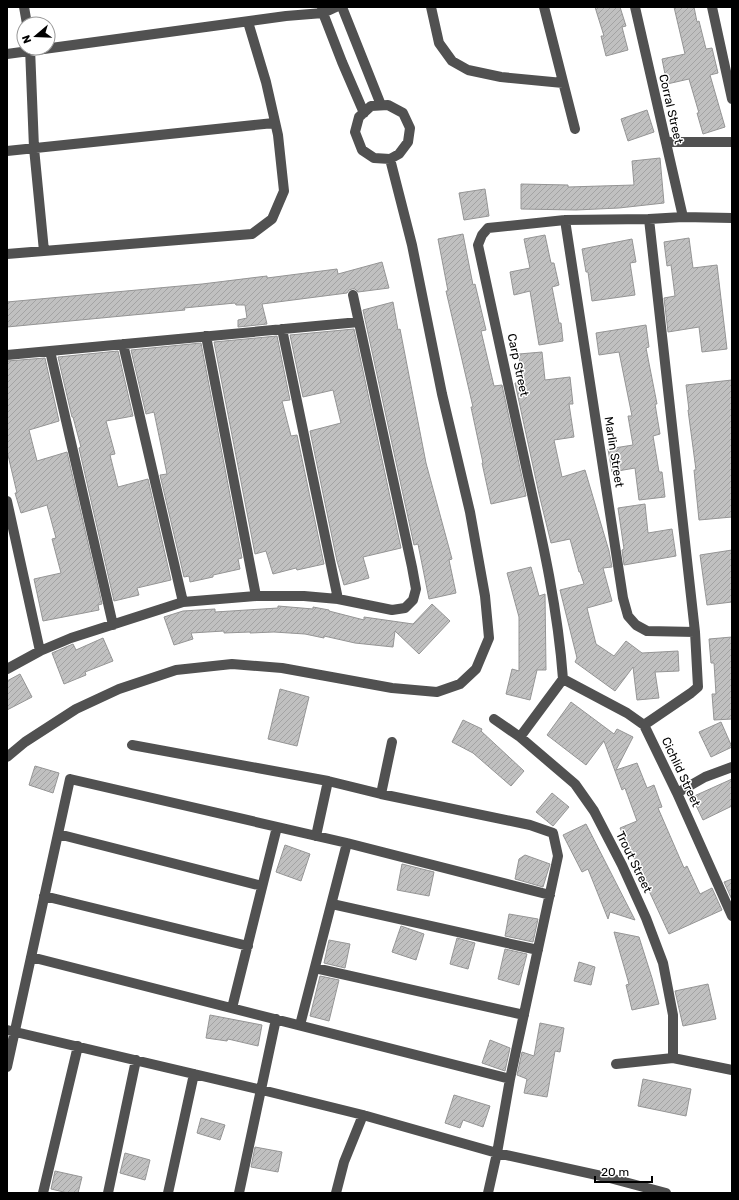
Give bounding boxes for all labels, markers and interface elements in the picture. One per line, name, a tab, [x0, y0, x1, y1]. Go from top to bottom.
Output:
north arrow	[16, 16, 56, 56]
text: N	[20, 33, 34, 45]
street label: Corral Street	[656, 73, 686, 145]
street label: Carp Street	[505, 332, 532, 398]
street label: Marlin Street	[601, 416, 627, 489]
street label: Cichlid Street	[659, 735, 703, 809]
street label: Trout Street	[613, 829, 655, 895]
scale bar	[595, 1158, 652, 1184]
text: 20 m	[601, 1165, 629, 1179]

